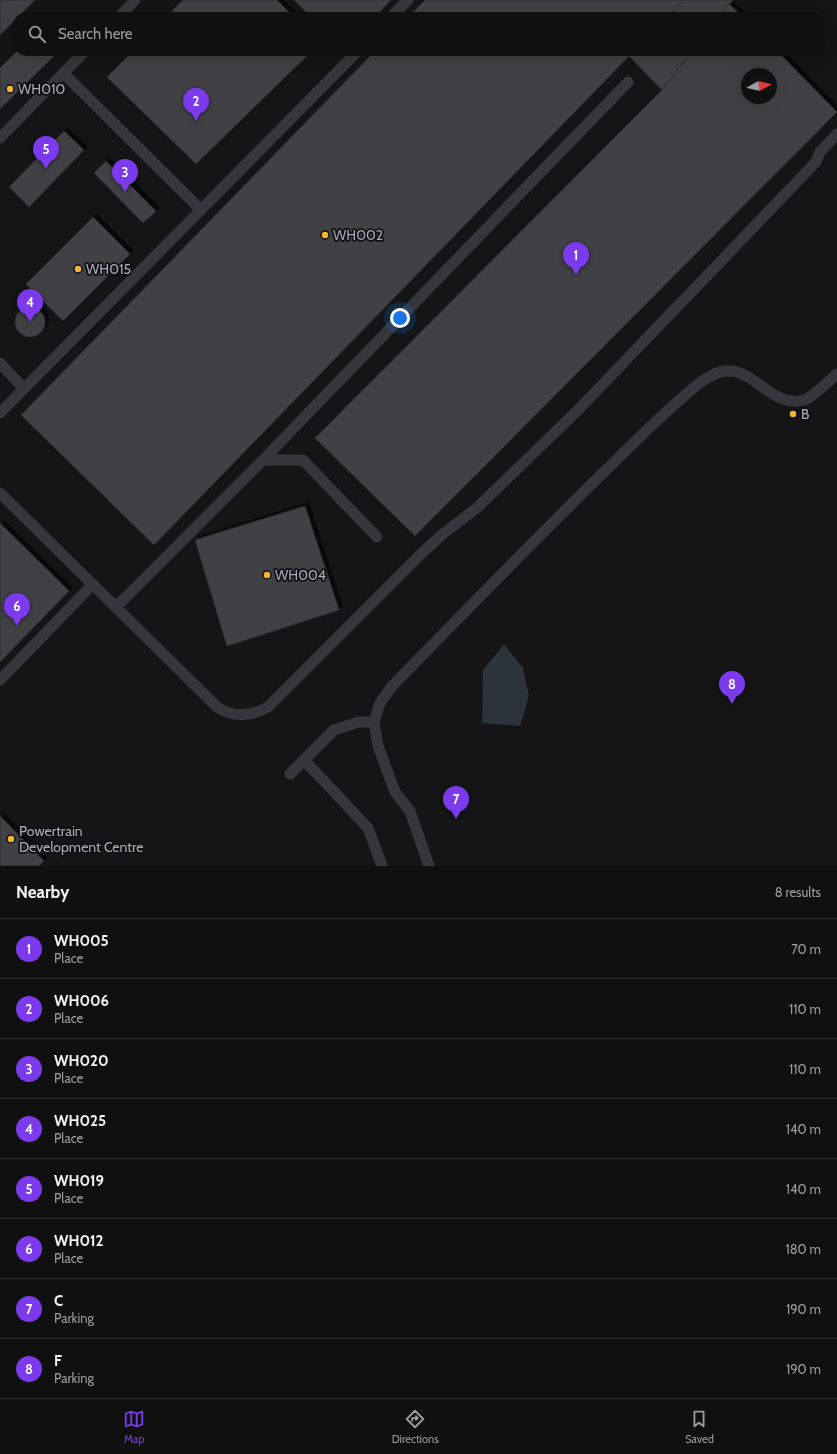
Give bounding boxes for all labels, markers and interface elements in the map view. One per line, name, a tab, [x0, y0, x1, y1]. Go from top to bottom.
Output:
search box	[12, 12, 825, 56]
icon: search	[26, 23, 48, 45]
text: Search here	[58, 25, 133, 43]
north arrow	[741, 68, 777, 104]
place label: WH010	[18, 80, 65, 98]
marker: WH010	[5, 84, 15, 94]
pin: 2	[183, 88, 209, 121]
pin: 5	[33, 136, 59, 169]
pin: 3	[112, 159, 138, 192]
place label: WH002	[333, 226, 383, 244]
marker: WH002	[320, 230, 330, 240]
pin: 1	[563, 242, 589, 275]
place label: WH015	[86, 260, 131, 278]
marker: WH015	[73, 264, 83, 274]
pin: 4	[17, 289, 43, 322]
your location	[390, 308, 410, 328]
place label: B	[801, 405, 809, 423]
marker: B	[788, 409, 798, 419]
place label: WH004	[275, 566, 326, 584]
marker: WH004	[262, 570, 272, 580]
pin: 6	[4, 593, 30, 626]
pin: 8	[719, 671, 745, 704]
pin: 7	[443, 786, 469, 819]
place label: Powertrain Development Centre	[19, 822, 143, 856]
marker: Powertrain Development Centre	[6, 834, 16, 844]
text: Nearby	[16, 882, 69, 902]
text: 8 results	[775, 884, 821, 900]
text: WH005	[54, 932, 109, 950]
text: 1	[27, 941, 31, 957]
text: 70 m	[791, 941, 821, 957]
text: Place	[54, 950, 83, 966]
text: WH006	[54, 992, 109, 1010]
text: 2	[26, 1001, 32, 1017]
text: 110 m	[789, 1001, 821, 1017]
text: Place	[54, 1010, 83, 1026]
text: WH020	[54, 1052, 109, 1070]
text: 3	[25, 1061, 33, 1077]
text: 110 m	[789, 1061, 821, 1077]
text: Place	[54, 1070, 83, 1086]
text: WH025	[54, 1112, 106, 1130]
text: 4	[25, 1121, 33, 1137]
text: 140 m	[786, 1121, 821, 1137]
text: Place	[54, 1130, 83, 1146]
text: WH019	[54, 1172, 104, 1190]
text: 5	[26, 1181, 32, 1197]
text: 140 m	[786, 1181, 821, 1197]
text: Place	[54, 1190, 83, 1206]
text: WH012	[54, 1232, 103, 1250]
text: 6	[25, 1241, 33, 1257]
text: 180 m	[785, 1241, 821, 1257]
text: Place	[54, 1250, 83, 1266]
text: C	[54, 1292, 63, 1310]
text: 7	[26, 1301, 32, 1317]
text: 190 m	[786, 1301, 821, 1317]
text: Parking	[54, 1310, 94, 1326]
text: F	[54, 1352, 62, 1370]
text: 8	[25, 1361, 33, 1377]
text: 190 m	[786, 1361, 821, 1377]
text: Parking	[54, 1370, 94, 1386]
tab: Map	[123, 1408, 145, 1446]
tab: Directions	[392, 1408, 439, 1446]
tab: Saved	[685, 1408, 714, 1446]

